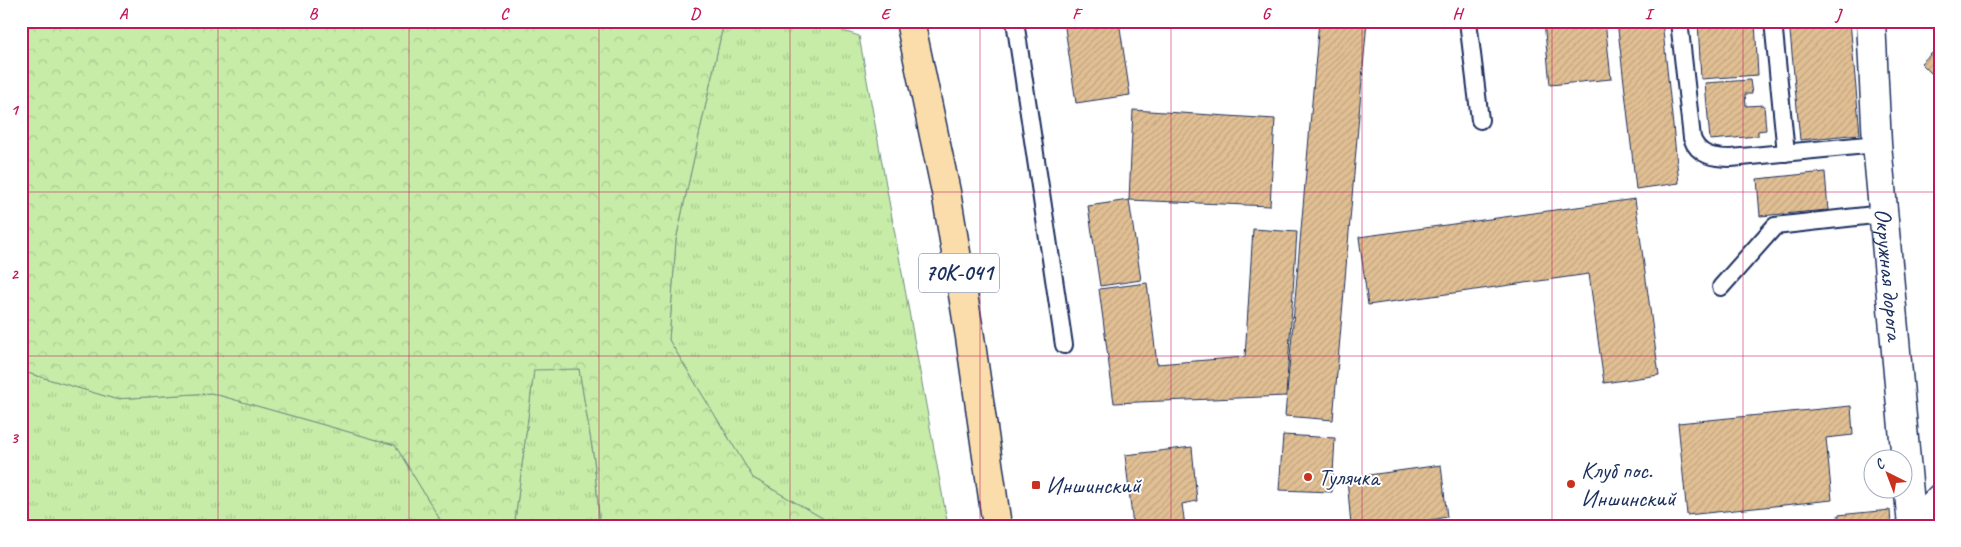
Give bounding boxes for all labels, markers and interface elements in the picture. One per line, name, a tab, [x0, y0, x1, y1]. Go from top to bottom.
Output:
text: A	[119, 4, 129, 24]
text: B	[309, 4, 319, 24]
text: C	[500, 4, 510, 24]
text: D	[690, 4, 701, 24]
text: E	[881, 4, 892, 24]
text: F	[1072, 4, 1083, 24]
text: G	[1262, 4, 1272, 24]
text: H	[1452, 4, 1464, 24]
text: I	[1645, 4, 1655, 24]
text: J	[1834, 4, 1843, 24]
text: 1	[10, 100, 19, 120]
street label: Окружная дорога	[1868, 207, 1910, 344]
road number: 70К-041	[919, 254, 999, 292]
text: 2	[10, 264, 19, 284]
text: 3	[10, 428, 19, 448]
north arrow	[1864, 450, 1914, 500]
place label: Клуб пос. Иншинский	[1581, 455, 1678, 513]
text: С	[1871, 455, 1889, 473]
place label: Тулячка	[1318, 462, 1381, 492]
place label: Иншинский	[1046, 470, 1143, 500]
marker: Тулячка	[1302, 471, 1314, 483]
marker: Клуб пос. Иншинский	[1565, 478, 1577, 490]
marker: Иншинский	[1030, 479, 1042, 491]

